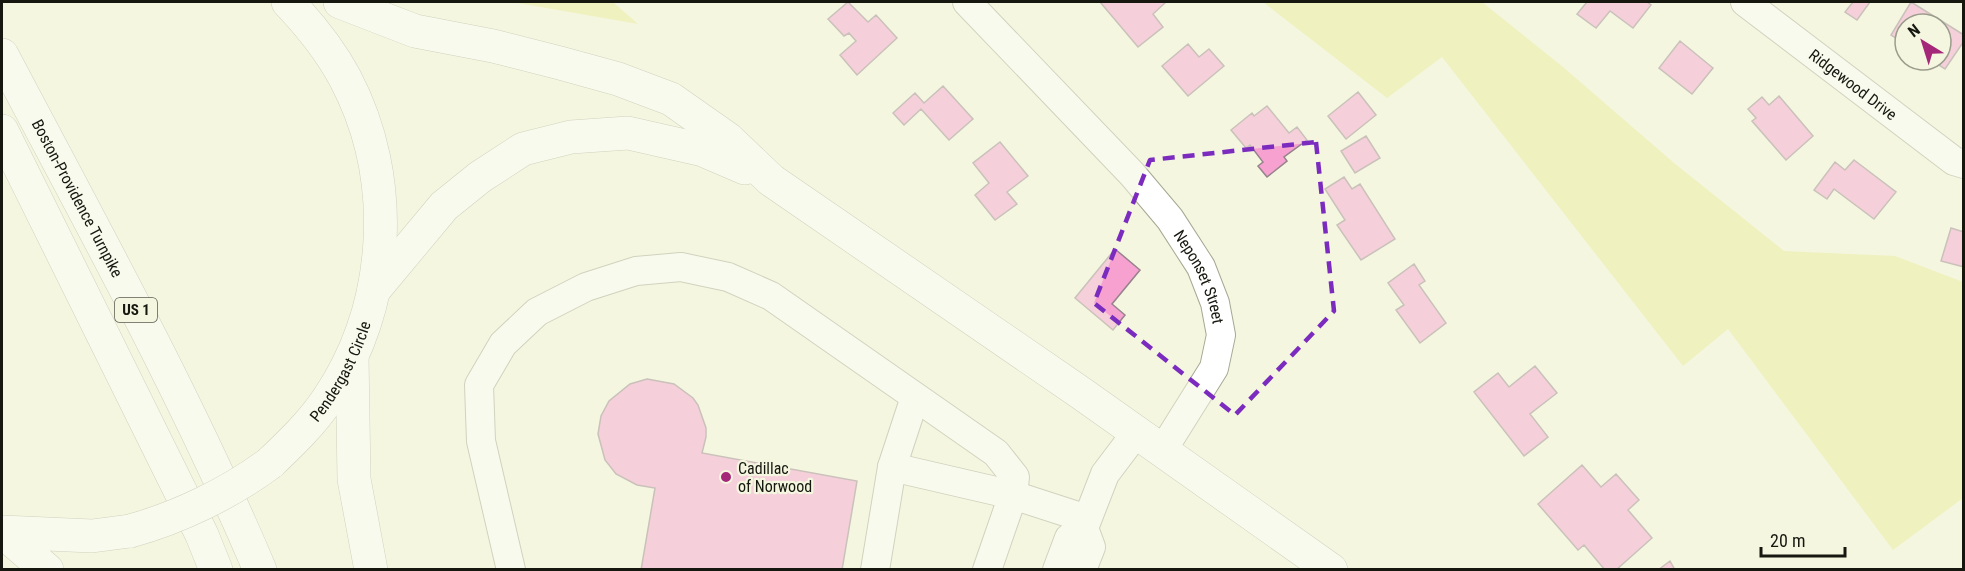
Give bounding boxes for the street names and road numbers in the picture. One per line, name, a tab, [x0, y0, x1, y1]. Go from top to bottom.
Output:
street label: Ridgewood Drive	[1805, 45, 1901, 124]
street label: Boston-Providence Turnpike	[28, 116, 127, 280]
street label: Neponset Street	[1170, 226, 1228, 326]
road number: US 1	[115, 298, 157, 322]
street label: Pendergast Circle	[305, 319, 374, 425]

